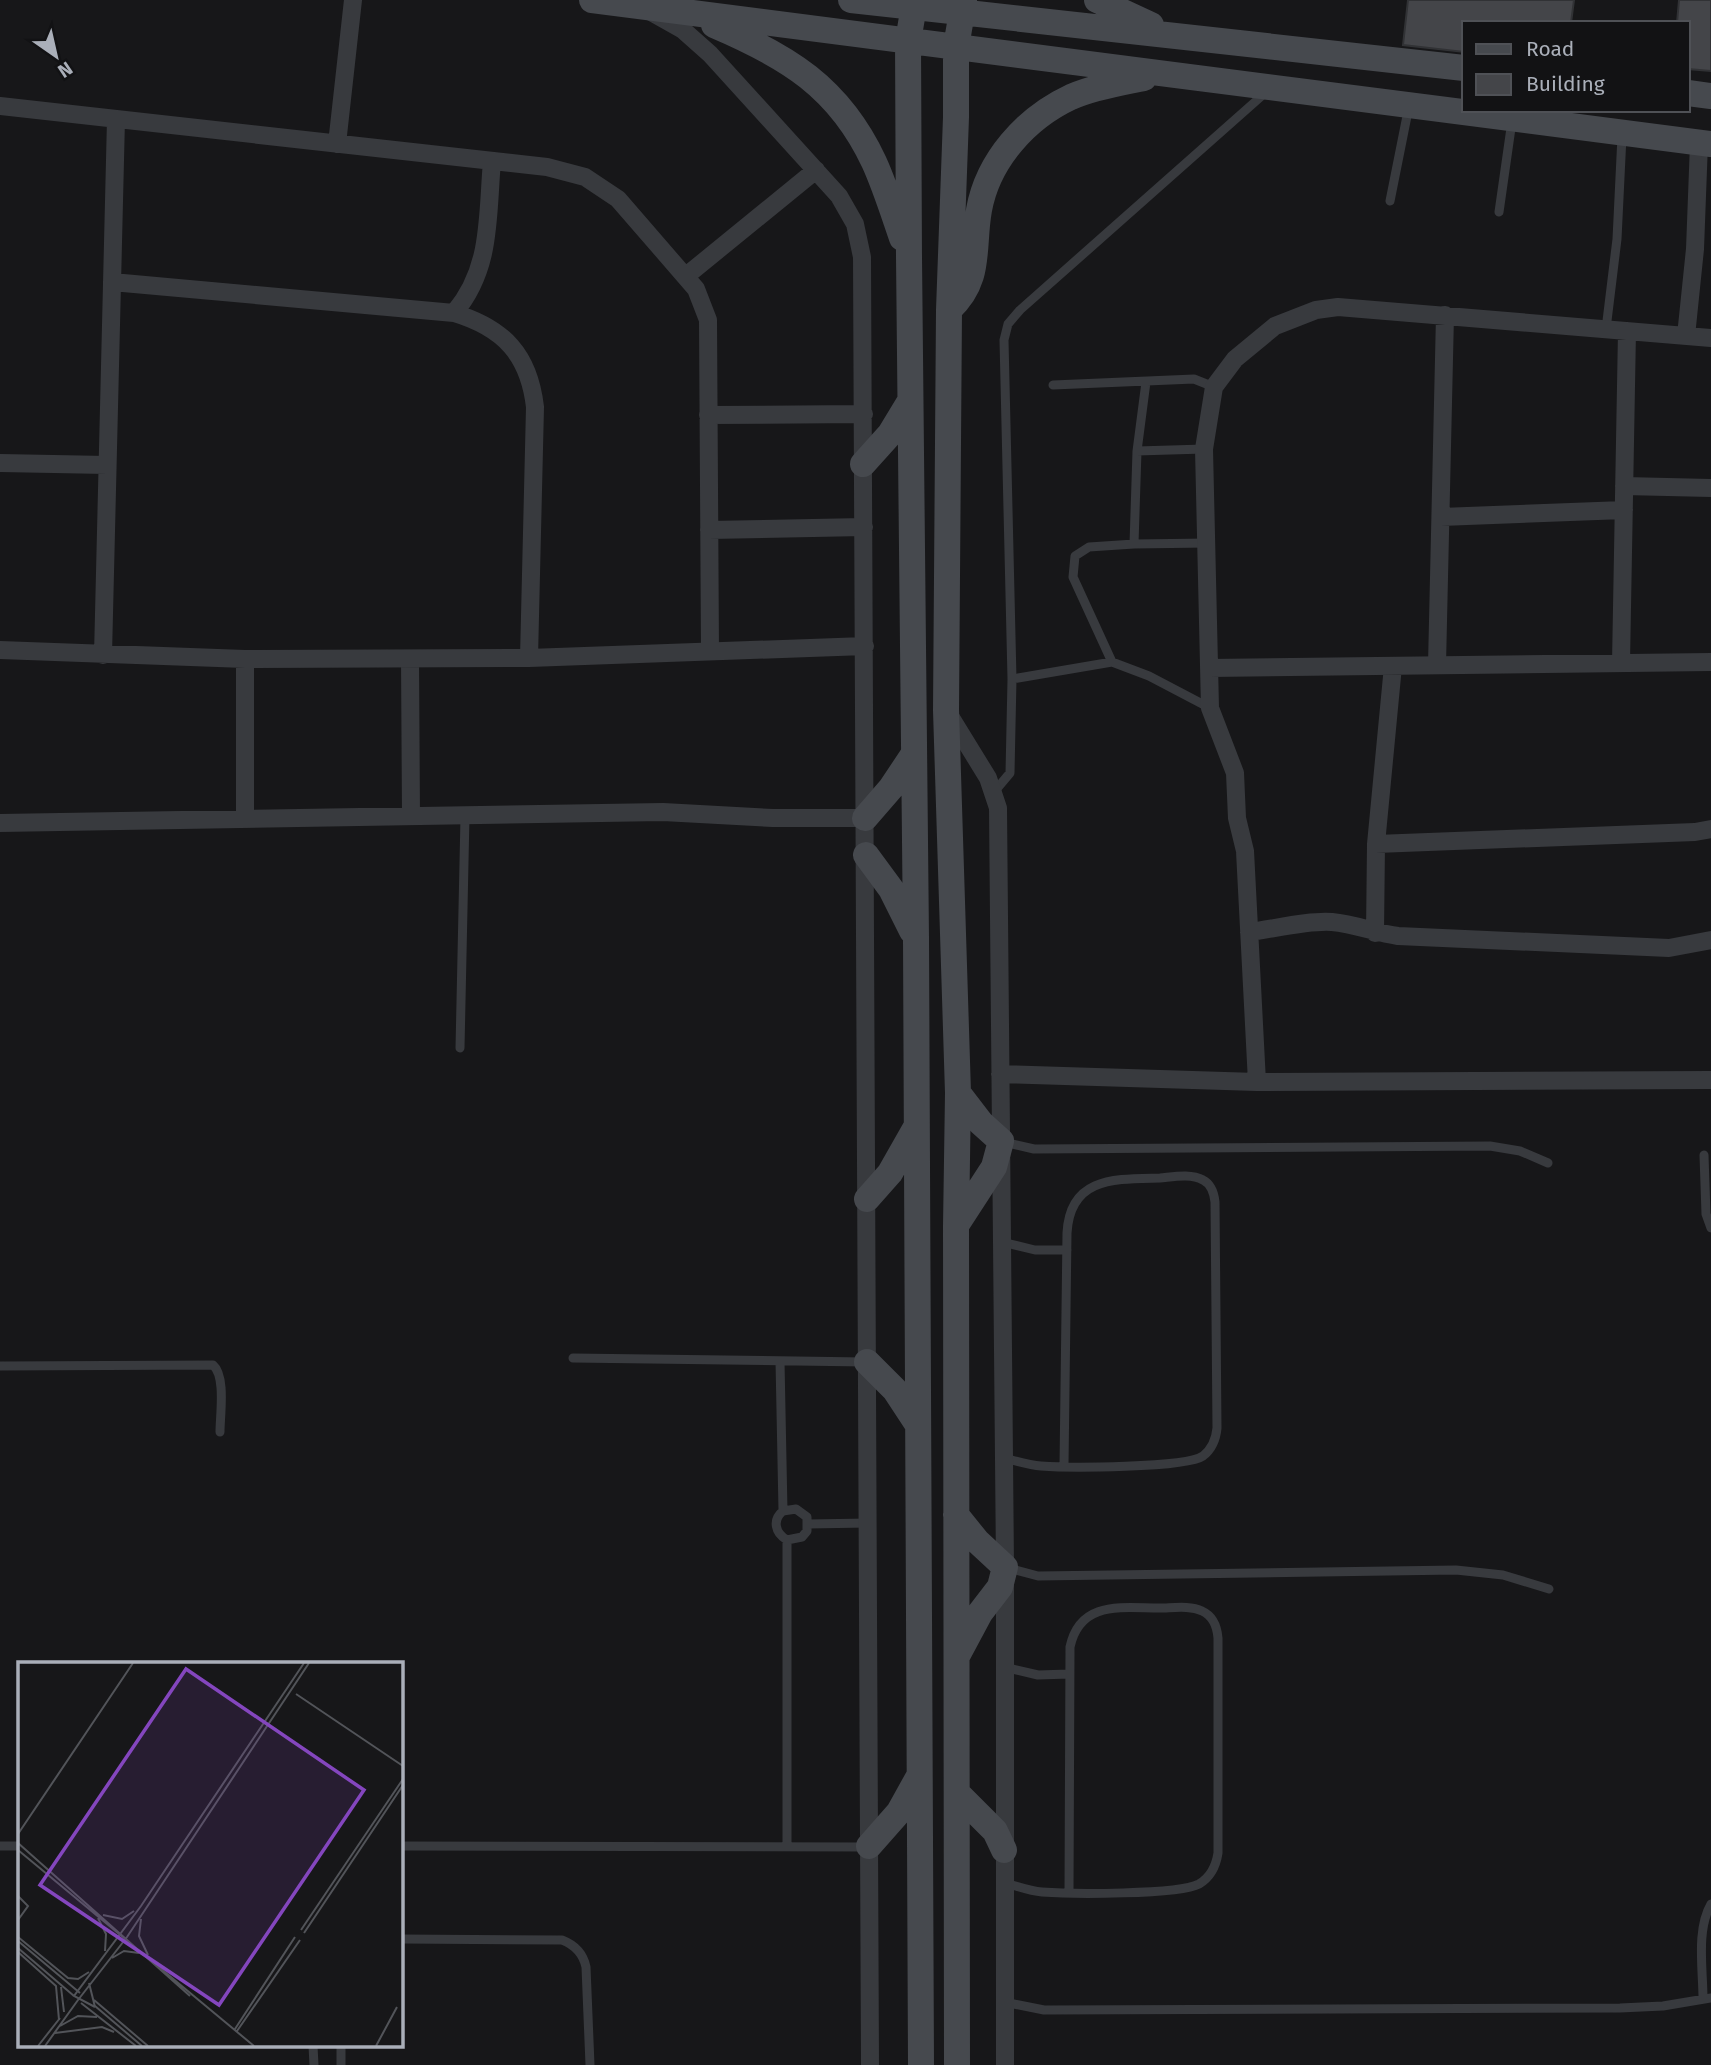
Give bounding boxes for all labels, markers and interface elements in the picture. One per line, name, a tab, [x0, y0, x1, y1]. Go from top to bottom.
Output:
north arrow	[21, 21, 91, 91]
legend	[1462, 21, 1690, 112]
text: Road	[1526, 36, 1574, 62]
text: N	[54, 57, 77, 83]
text: Building	[1526, 71, 1605, 97]
inset map	[18, 1662, 402, 2048]

